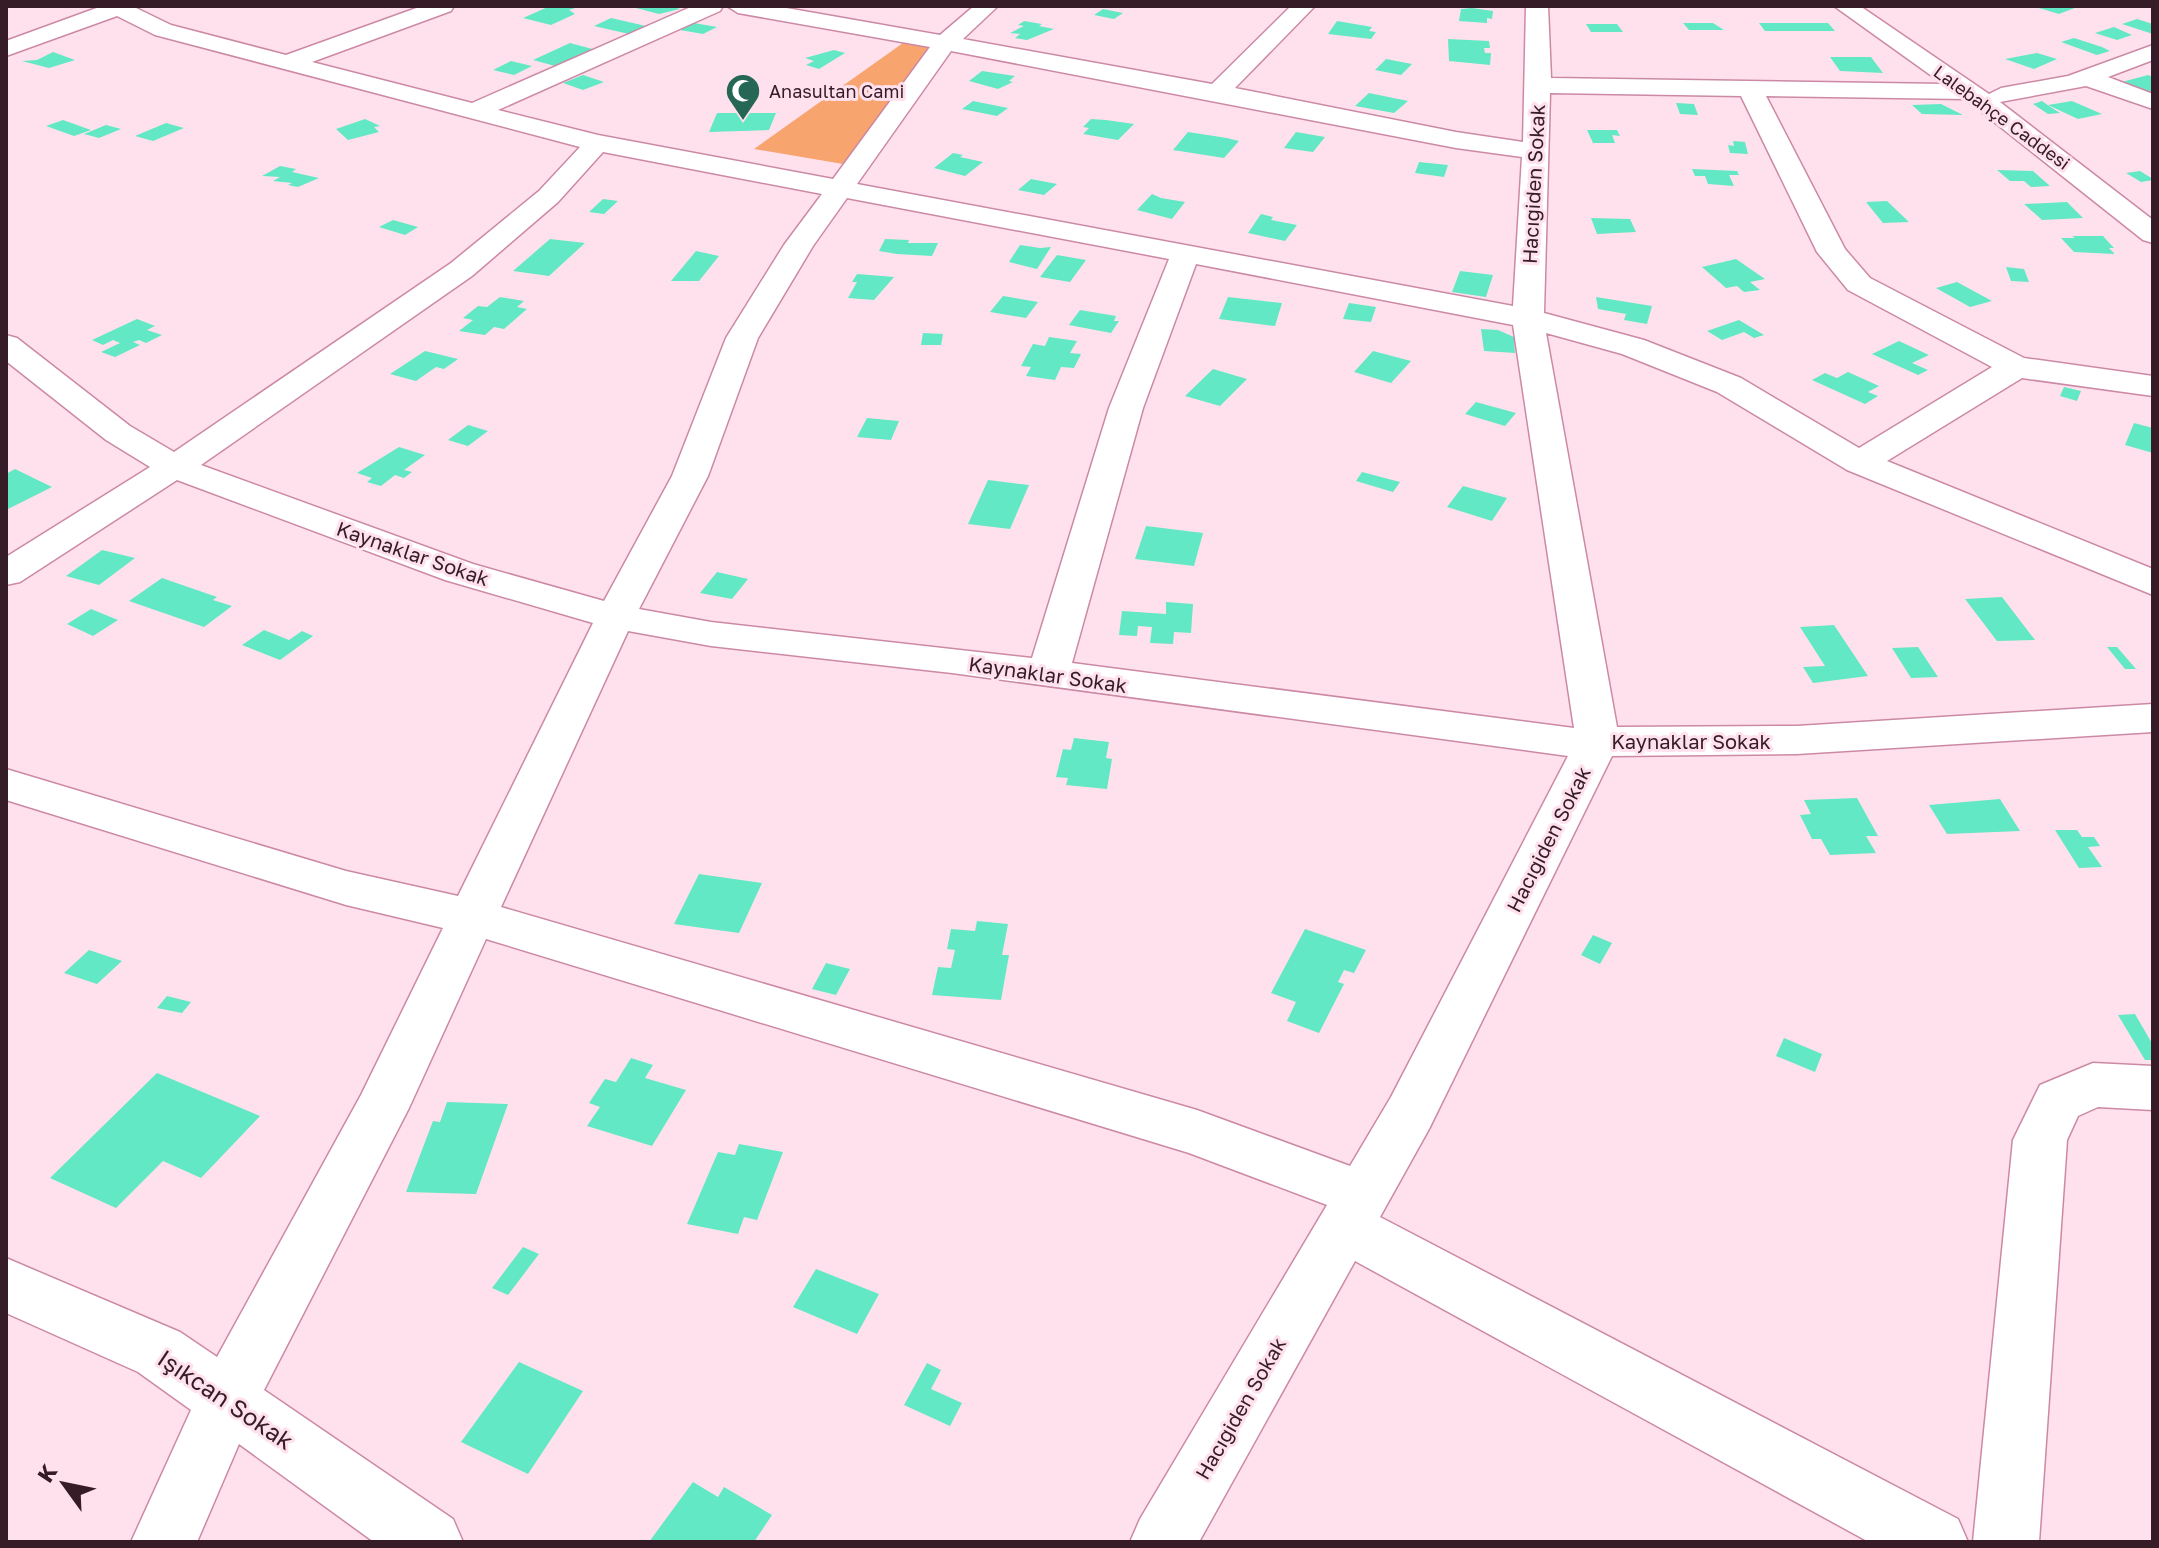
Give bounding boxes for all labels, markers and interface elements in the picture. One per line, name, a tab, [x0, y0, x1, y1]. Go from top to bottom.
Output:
street label: Lalebahçe Caddesi	[1930, 60, 2074, 174]
mosque icon: Anasultan Cami	[724, 72, 762, 122]
place label: Anasultan Cami	[769, 80, 904, 102]
street label: Hacıgiden Sokak	[1517, 103, 1549, 265]
street label: Kaynaklar Sokak	[334, 516, 492, 590]
street label: Kaynaklar Sokak	[967, 651, 1129, 697]
street label: Kaynaklar Sokak	[1611, 729, 1771, 753]
street label: Hacıgiden Sokak	[1501, 762, 1595, 916]
street label: Hacıgiden Sokak	[1190, 1333, 1290, 1483]
street label: Işıkcan Sokak	[153, 1343, 299, 1455]
north arrow	[24, 1444, 104, 1524]
text: K	[31, 1459, 62, 1487]

